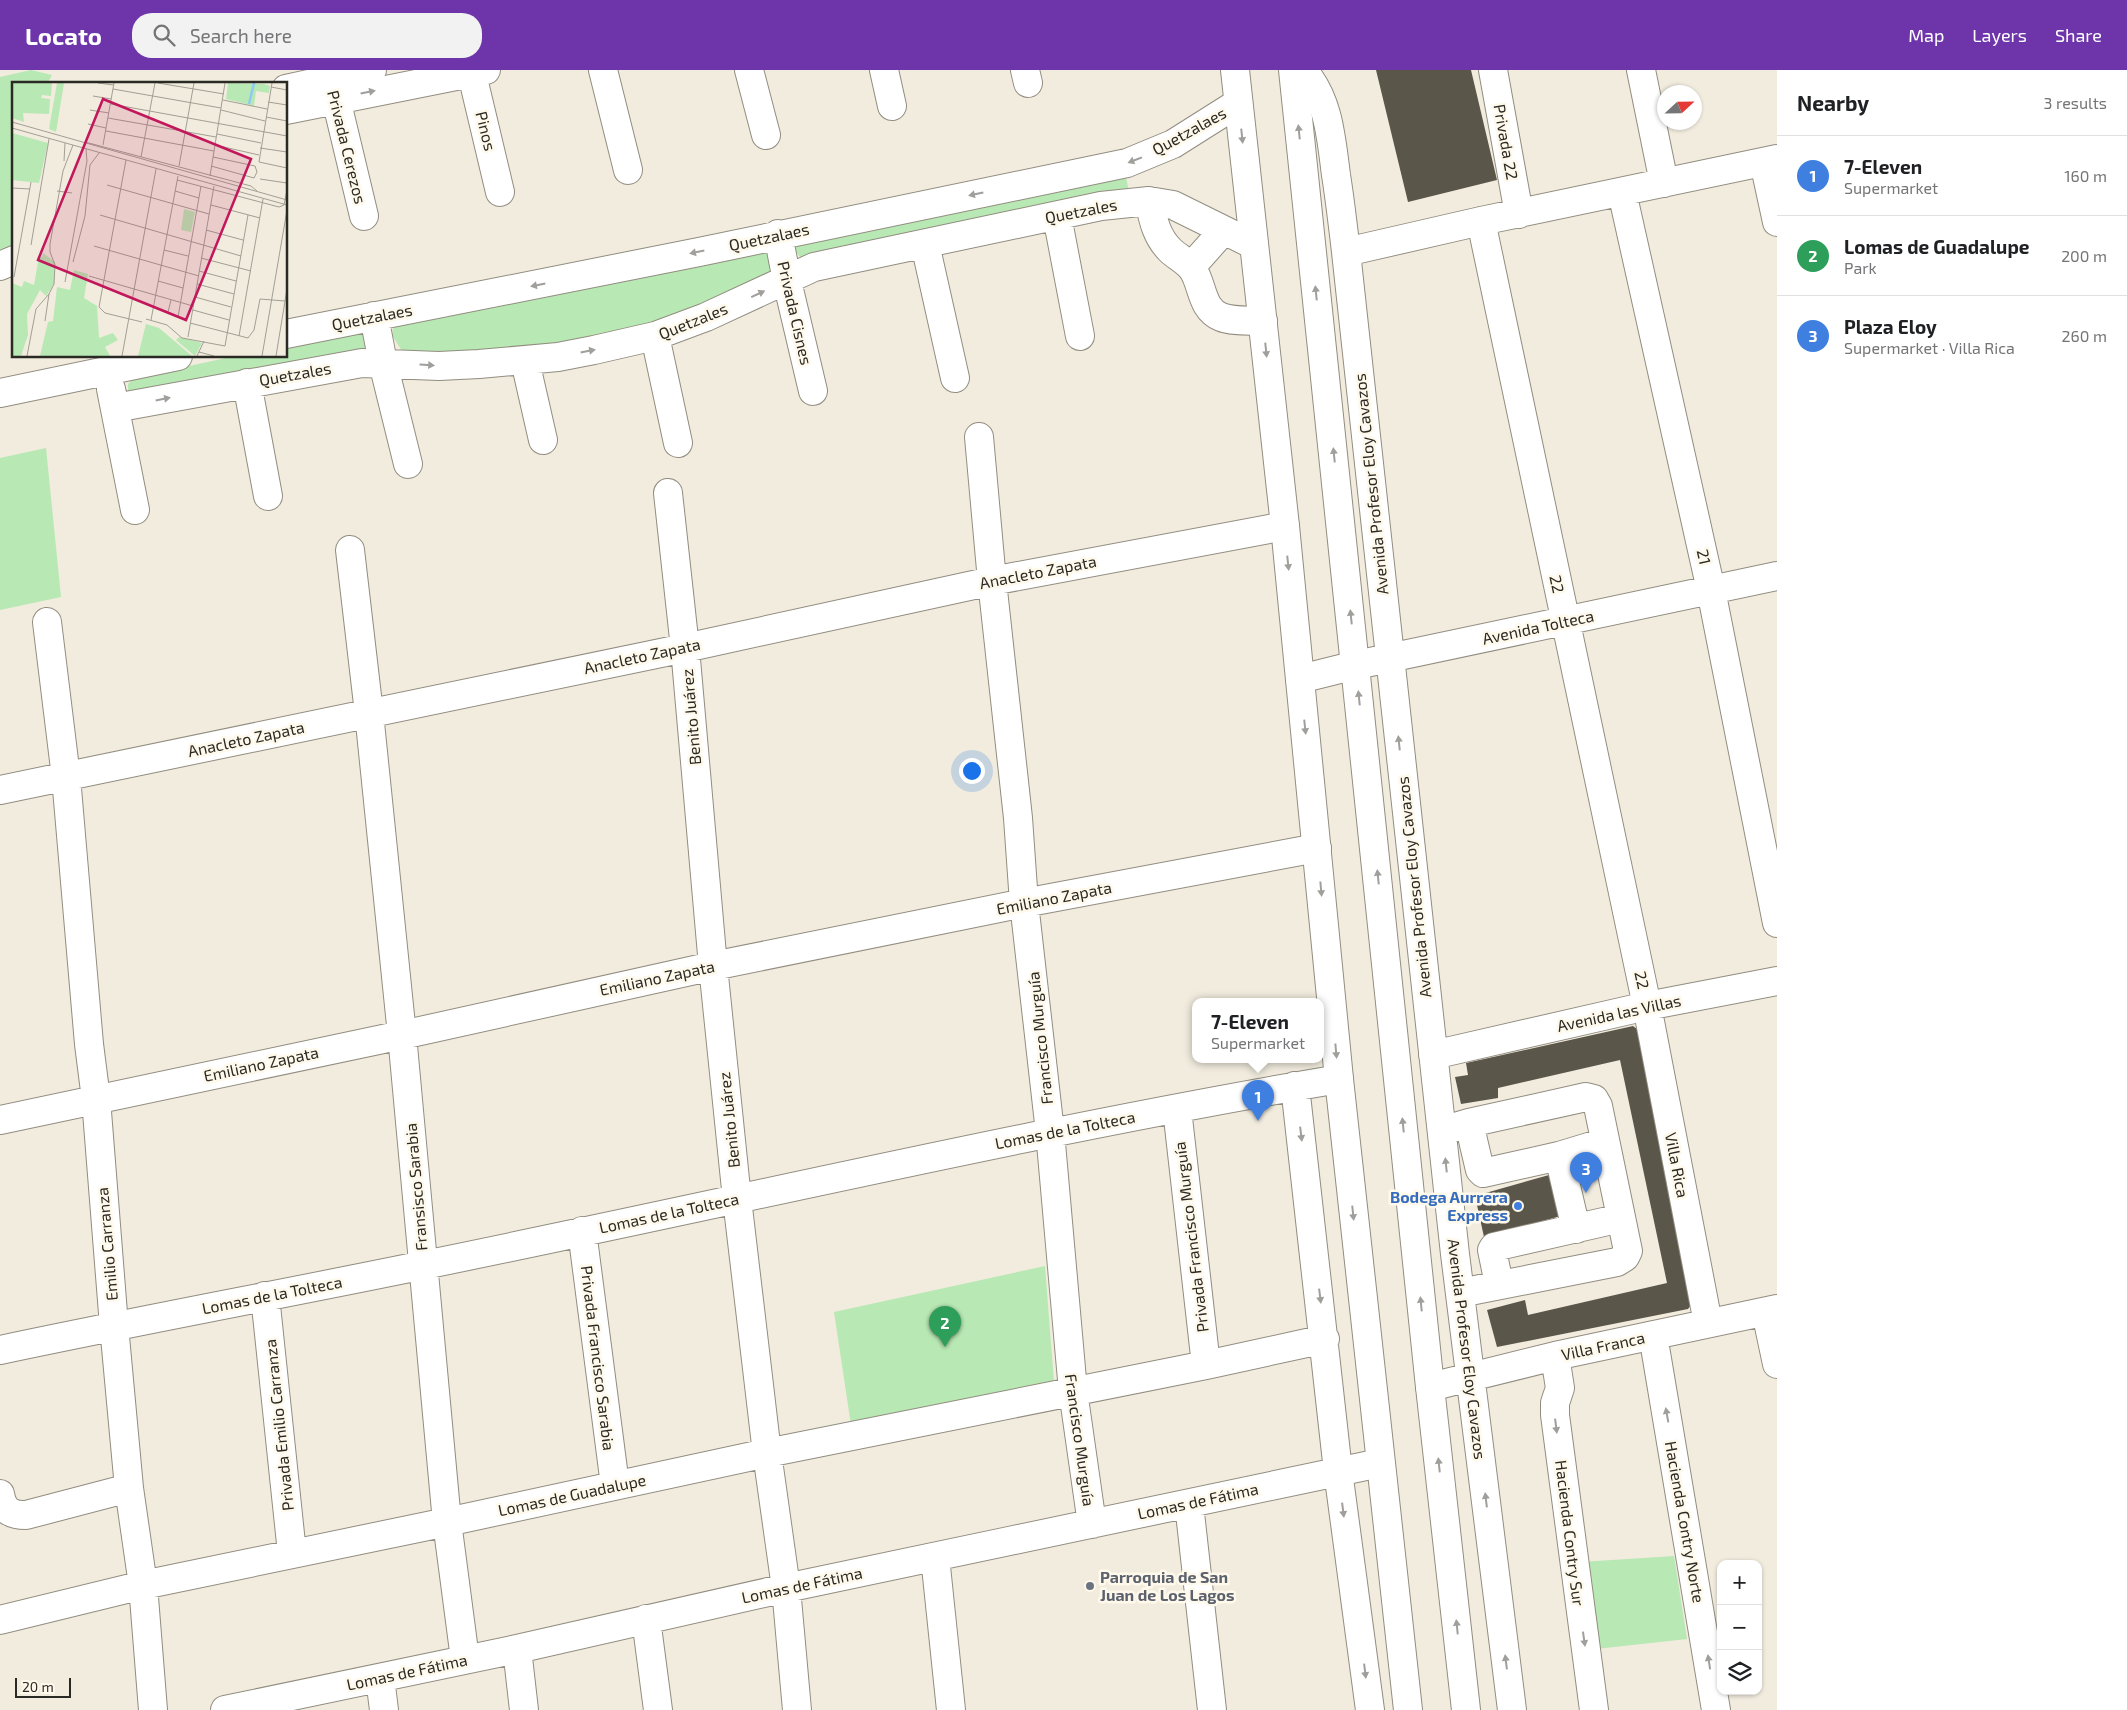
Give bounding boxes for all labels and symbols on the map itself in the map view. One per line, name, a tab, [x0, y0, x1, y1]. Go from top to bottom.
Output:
inset map	[12, 82, 288, 358]
north arrow	[1657, 85, 1702, 130]
street label: Privada Cerezos	[324, 88, 371, 206]
one-way arrow	[361, 88, 377, 96]
street label: Quetzalaes	[1148, 102, 1230, 160]
street label: Privada 22	[1490, 103, 1522, 181]
street label: Pinos	[472, 109, 501, 153]
one-way arrow	[1295, 124, 1303, 140]
one-way arrow	[1238, 128, 1246, 144]
one-way arrow	[1127, 157, 1142, 164]
one-way arrow	[968, 190, 983, 198]
street label: Quetzales	[1043, 194, 1119, 228]
street label: Quetzalaes	[727, 219, 811, 255]
one-way arrow	[689, 248, 704, 256]
street label: Privada Cisnes	[774, 259, 817, 367]
one-way arrow	[529, 281, 545, 289]
one-way arrow	[1312, 285, 1320, 301]
one-way arrow	[751, 289, 765, 297]
street label: Quetzales	[655, 298, 731, 344]
street label: Quetzalaes	[330, 299, 414, 335]
one-way arrow	[1262, 342, 1270, 358]
one-way arrow	[581, 347, 597, 355]
street label: Quetzales	[257, 358, 333, 390]
one-way arrow	[419, 362, 435, 370]
street label: Avenida Profesor Eloy Cavazos	[1349, 372, 1392, 596]
one-way arrow	[155, 395, 170, 403]
one-way arrow	[1329, 447, 1337, 463]
street label: 21	[1694, 547, 1715, 567]
street label: Anacleto Zapata	[978, 551, 1098, 592]
one-way arrow	[1284, 556, 1292, 572]
street label: 22	[1546, 573, 1569, 595]
street label: Avenida Tolteca	[1480, 605, 1595, 648]
one-way arrow	[1347, 608, 1355, 624]
street label: Anacleto Zapata	[582, 634, 702, 677]
street label: Benito Juárez	[677, 668, 704, 766]
one-way arrow	[1355, 690, 1363, 706]
street label: Anacleto Zapata	[186, 717, 306, 760]
one-way arrow	[1301, 720, 1309, 736]
one-way arrow	[1395, 735, 1403, 751]
your location	[959, 758, 985, 784]
street label: Avenida Profesor Eloy Cavazos	[1392, 775, 1435, 999]
one-way arrow	[1374, 869, 1382, 885]
street label: Emiliano Zapata	[995, 877, 1113, 918]
one-way arrow	[1317, 881, 1325, 897]
street label: Emiliano Zapata	[598, 956, 716, 999]
street label: 22	[1631, 969, 1654, 991]
street label: Francisco Murguía	[1023, 971, 1056, 1105]
street label: Avenida las Villas	[1555, 990, 1683, 1035]
street label: Emiliano Zapata	[202, 1042, 320, 1085]
one-way arrow	[1332, 1043, 1340, 1059]
street label: Benito Juárez	[714, 1071, 743, 1169]
pin: 1	[1242, 1080, 1274, 1121]
street label: Lomas de la Tolteca	[993, 1107, 1137, 1152]
one-way arrow	[1399, 1116, 1407, 1132]
street label: Fransisco Sarabia	[400, 1122, 431, 1252]
one-way arrow	[1297, 1127, 1305, 1143]
street label: Villa Rica	[1662, 1131, 1693, 1199]
street label: Privada Francisco Murguía	[1169, 1141, 1212, 1333]
pin: 3	[1570, 1152, 1602, 1193]
one-way arrow	[1442, 1157, 1450, 1173]
street label: Emilio Carranza	[92, 1186, 121, 1302]
place label: Bodega Aurrera Express	[1390, 1187, 1508, 1224]
street label: Lomas de la Tolteca	[597, 1188, 741, 1237]
marker: Bodega Aurrera Express	[1512, 1200, 1524, 1212]
one-way arrow	[1349, 1205, 1357, 1221]
street label: Avenida Profesor Eloy Cavazos	[1445, 1237, 1490, 1460]
street label: Privada Francisco Sarabia	[578, 1264, 619, 1452]
street label: Lomas de la Tolteca	[200, 1272, 344, 1317]
one-way arrow	[1316, 1288, 1324, 1304]
one-way arrow	[1417, 1295, 1425, 1311]
pin: 2	[929, 1306, 961, 1347]
street label: Villa Franca	[1559, 1327, 1646, 1364]
street label: Privada Emilio Carranza	[260, 1338, 297, 1512]
street label: Francisco Murguía	[1062, 1373, 1099, 1507]
one-way arrow	[1663, 1407, 1671, 1423]
one-way arrow	[1552, 1418, 1560, 1434]
street label: Hacienda Contry Norte	[1662, 1440, 1709, 1604]
one-way arrow	[1435, 1457, 1443, 1473]
street label: Hacienda Contry Sur	[1552, 1459, 1589, 1608]
street label: Lomas de Guadalupe	[496, 1470, 648, 1519]
street label: Lomas de Fátima	[1136, 1478, 1260, 1523]
one-way arrow	[1482, 1492, 1490, 1508]
one-way arrow	[1340, 1502, 1348, 1518]
street label: Lomas de Fátima	[740, 1562, 864, 1607]
place label: Parroquia de San Juan de Los Lagos	[1100, 1567, 1234, 1604]
marker: Parroquia de San Juan de Los Lagos	[1084, 1580, 1096, 1592]
one-way arrow	[1453, 1618, 1461, 1634]
one-way arrow	[1580, 1631, 1588, 1647]
street label: Lomas de Fátima	[345, 1649, 469, 1694]
one-way arrow	[1502, 1653, 1510, 1669]
one-way arrow	[1704, 1653, 1712, 1669]
one-way arrow	[1361, 1663, 1369, 1679]
scale bar	[15, 1675, 71, 1698]

